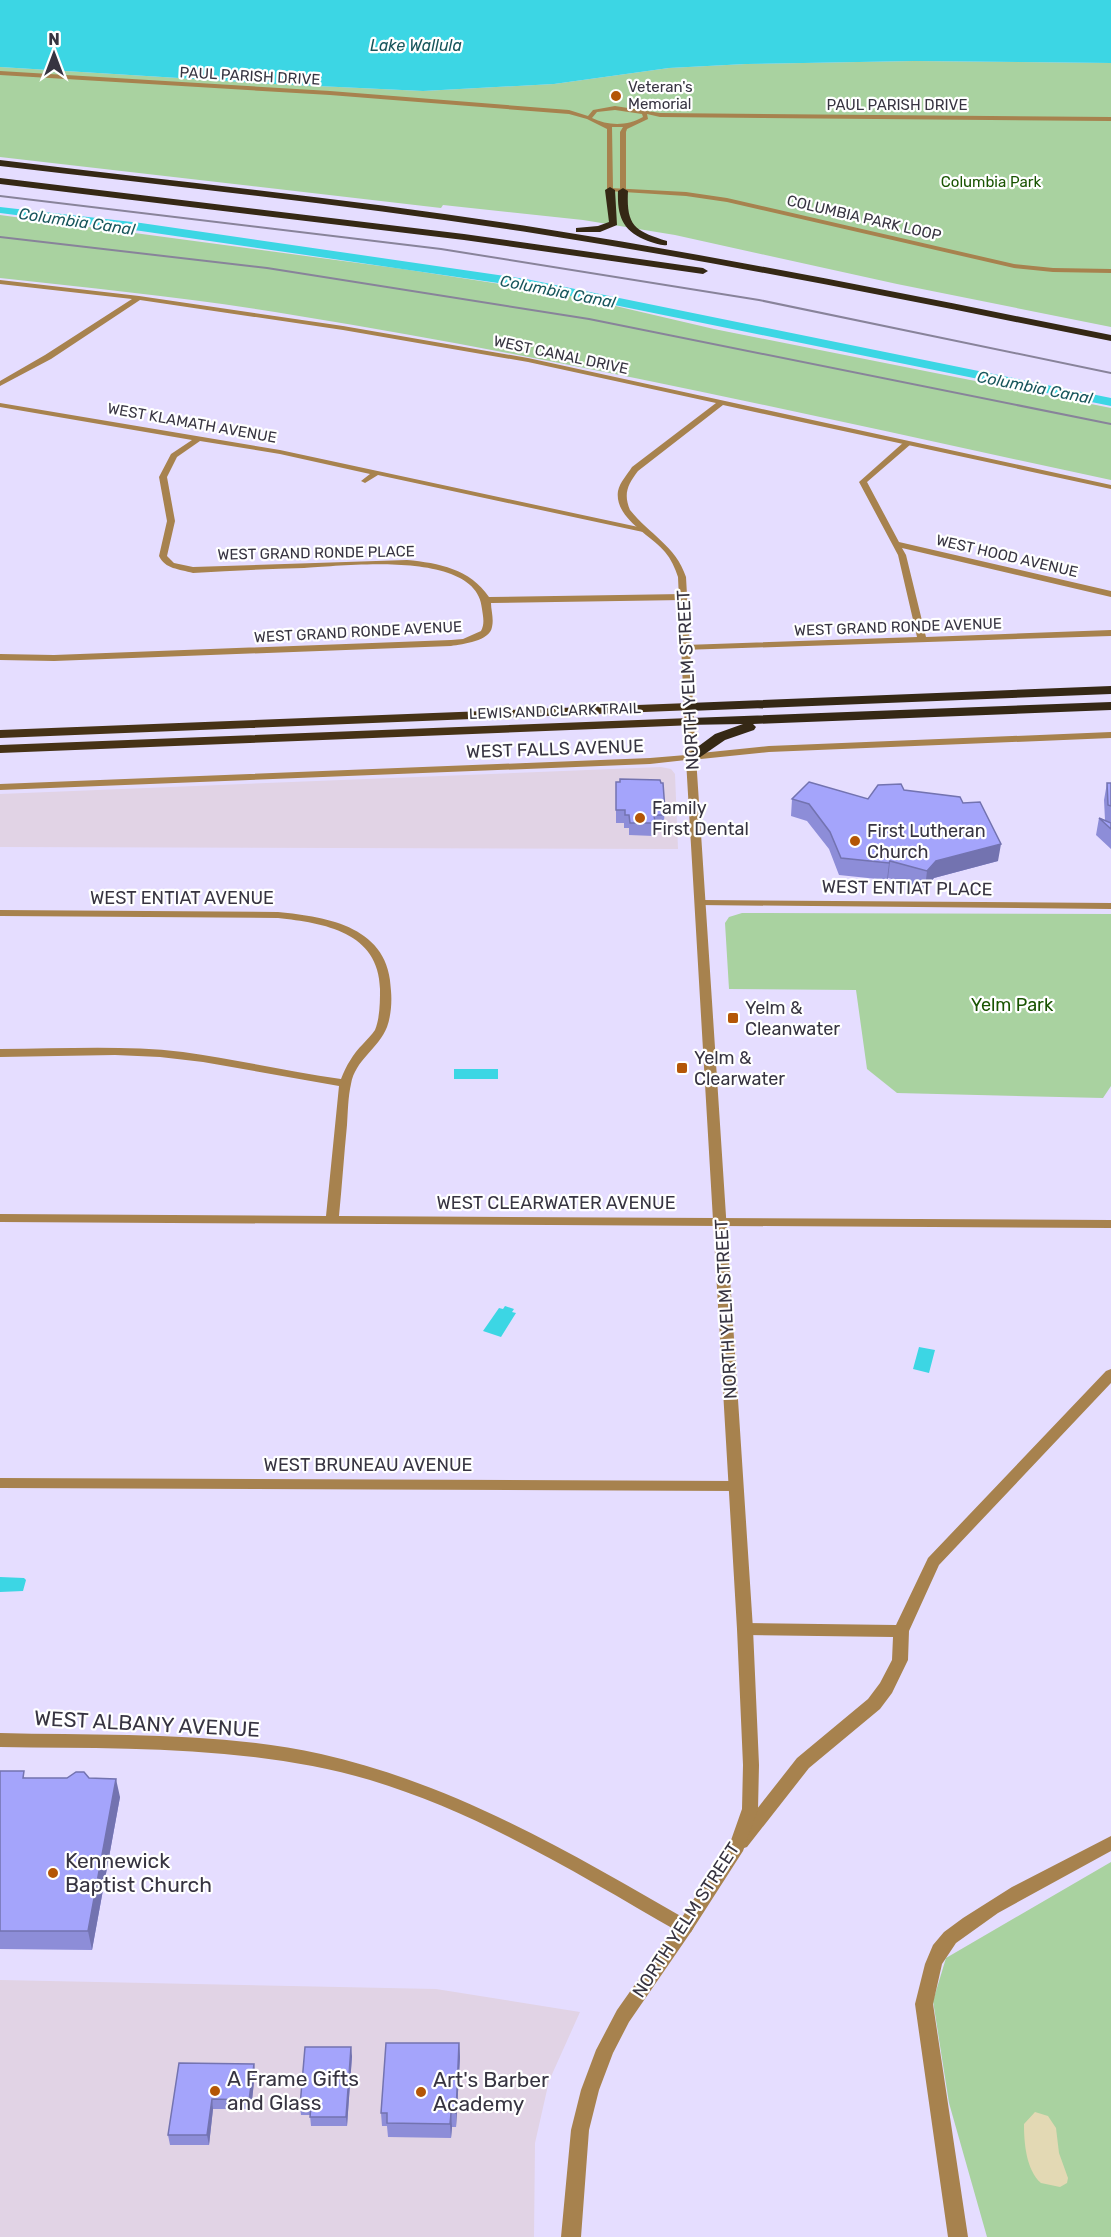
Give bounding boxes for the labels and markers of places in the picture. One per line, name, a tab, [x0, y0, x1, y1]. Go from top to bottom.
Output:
place label: Veteran's Memorial	[628, 78, 693, 113]
marker: Veteran's Memorial	[609, 89, 623, 103]
place label: Family First Dental	[652, 797, 749, 840]
marker: Family First Dental	[633, 811, 647, 825]
place label: First Lutheran Church	[867, 820, 986, 863]
marker: First Lutheran Church	[848, 834, 862, 848]
place label: Yelm & Cleanwater	[745, 997, 840, 1040]
marker: Yelm & Cleanwater	[726, 1011, 740, 1025]
place label: Yelm & Clearwater	[694, 1047, 785, 1090]
marker: Yelm & Clearwater	[675, 1061, 689, 1075]
place label: Kennewick Baptist Church	[65, 1848, 212, 1897]
marker: Kennewick Baptist Church	[46, 1866, 60, 1880]
place label: A Frame Gifts and Glass	[227, 2066, 359, 2115]
place label: Art's Barber Academy	[433, 2067, 549, 2116]
marker: A Frame Gifts and Glass	[208, 2084, 222, 2098]
marker: Art's Barber Academy	[414, 2085, 428, 2099]

